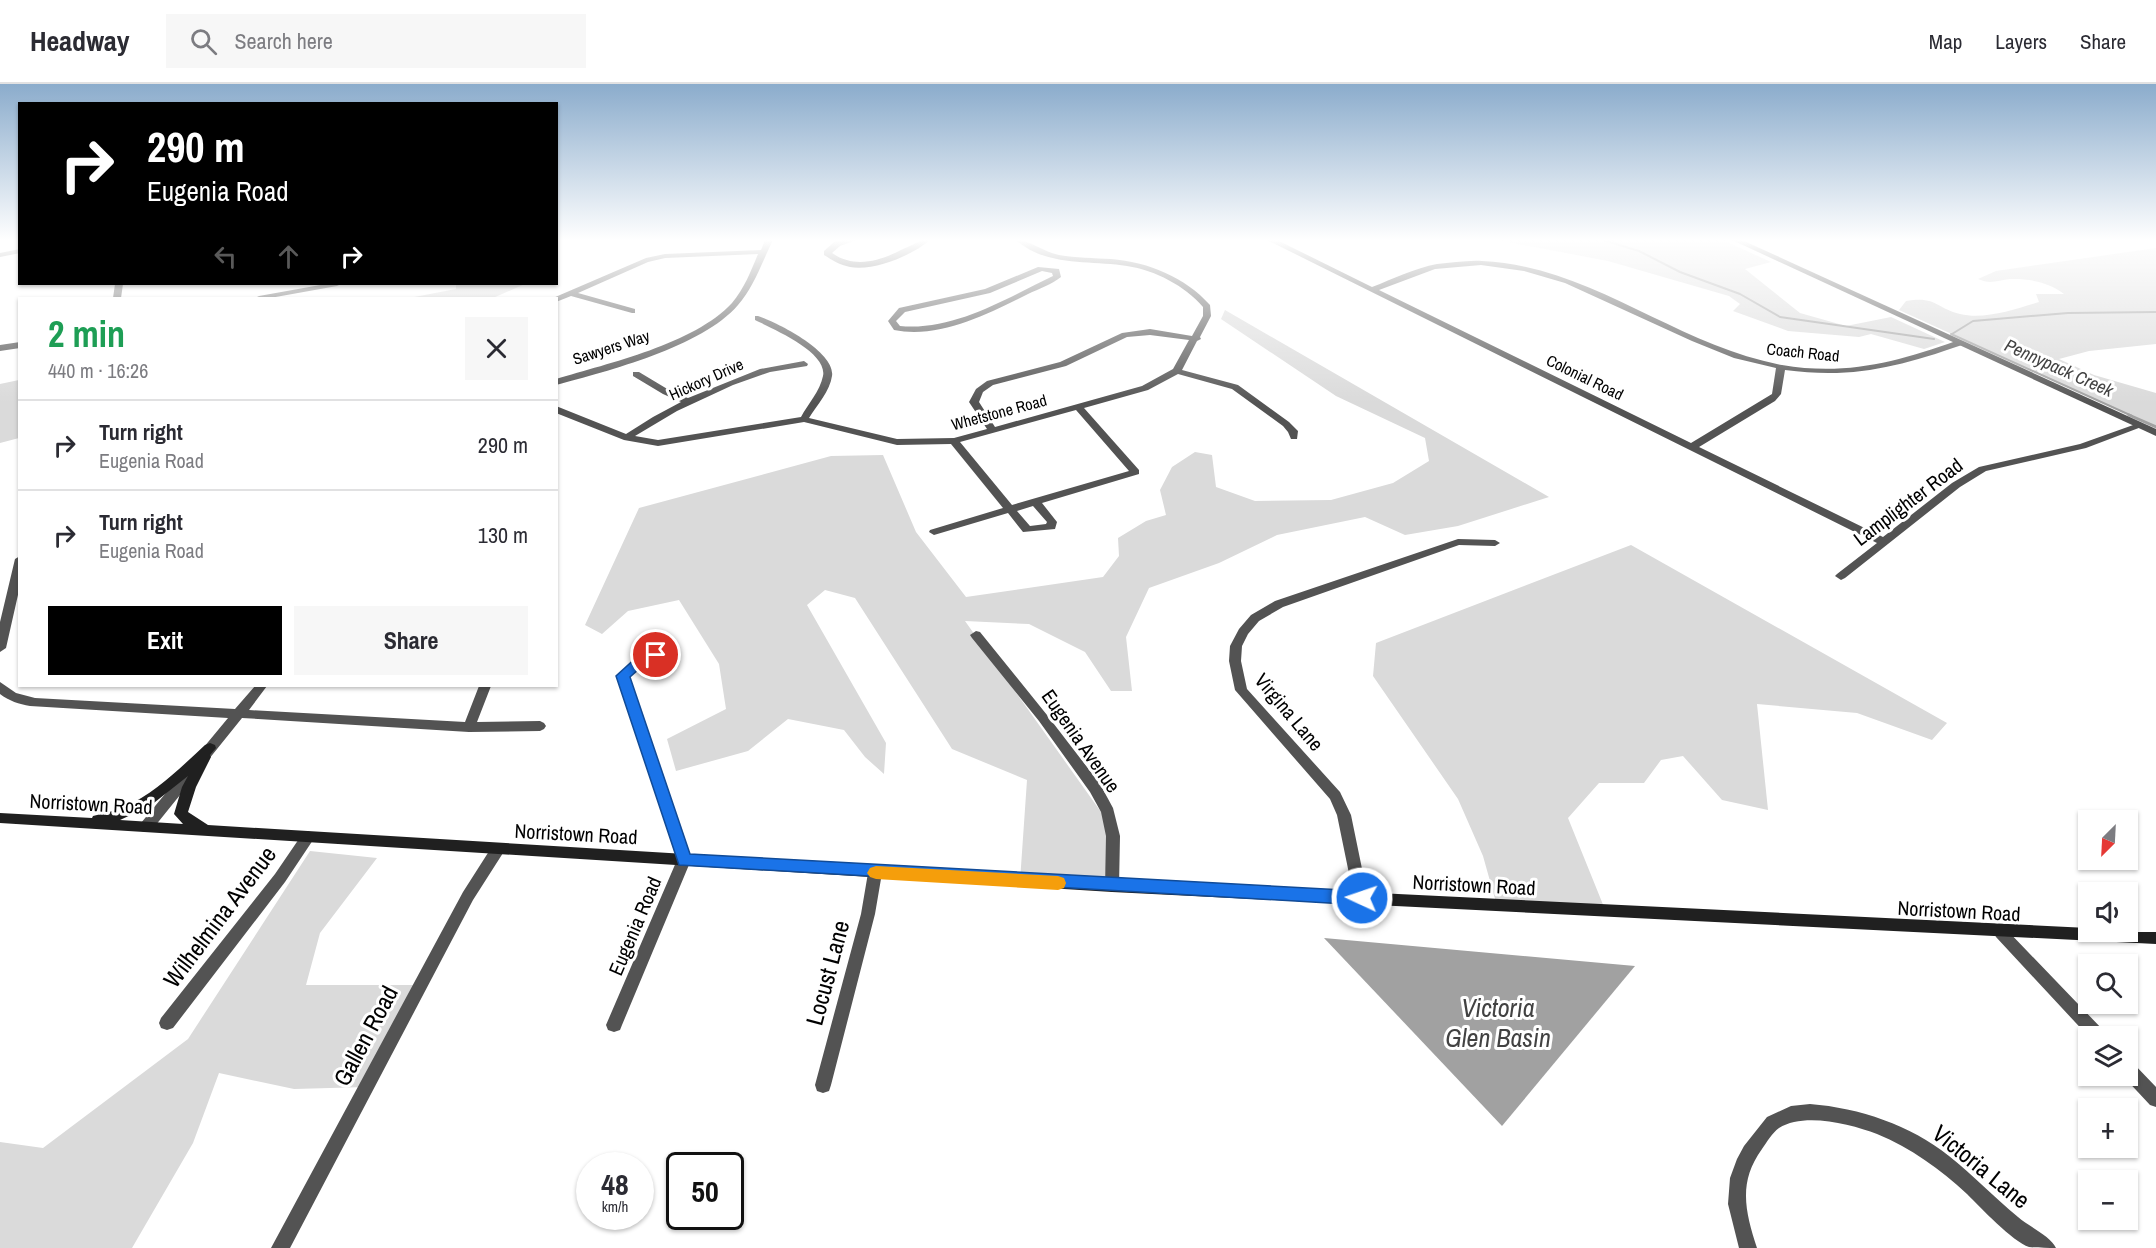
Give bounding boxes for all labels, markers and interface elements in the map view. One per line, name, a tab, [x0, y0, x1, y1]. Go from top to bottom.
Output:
search box	[166, 14, 586, 68]
text: Headway	[30, 22, 130, 60]
icon: search	[187, 25, 220, 58]
text: Search here	[235, 26, 333, 56]
text: Map	[1929, 27, 1962, 56]
text: Layers	[1995, 27, 2047, 56]
text: Share	[2080, 27, 2126, 56]
text: 290 m	[147, 119, 245, 175]
icon: right	[48, 126, 126, 204]
text: Eugenia Road	[147, 173, 289, 209]
icon: left	[209, 240, 242, 273]
icon: ahead	[272, 240, 305, 273]
icon: right	[335, 240, 368, 273]
text: 2 min	[48, 310, 125, 358]
button: close	[465, 317, 528, 380]
street label: Sawyers Way	[570, 324, 653, 370]
water label: Pennypack Creek	[2001, 332, 2118, 403]
street label: Coach Road	[1766, 337, 1840, 367]
street label: Colonial Road	[1543, 349, 1627, 405]
street label: Hickory Drive	[665, 353, 747, 405]
text: 440 m · 16:26	[48, 357, 148, 384]
street label: Whetstone Road	[949, 389, 1049, 435]
text: Turn right	[99, 417, 183, 447]
icon: right	[48, 429, 81, 462]
text: 290 m	[478, 430, 528, 460]
text: Eugenia Road	[99, 447, 204, 474]
street label: Lamplighter Road	[1848, 452, 1968, 552]
text: Turn right	[99, 507, 183, 537]
icon: right	[48, 519, 81, 552]
text: 130 m	[478, 520, 528, 550]
text: Eugenia Road	[99, 537, 204, 564]
button: Exit	[48, 606, 282, 675]
button: Share	[294, 606, 528, 675]
pin	[630, 629, 681, 680]
icon: arrive	[639, 638, 672, 671]
street label: Virgina Lane	[1249, 667, 1330, 756]
street label: Eugenia Avenue	[1036, 684, 1127, 798]
street label: Norristown Road	[29, 787, 153, 820]
north arrow	[2078, 810, 2138, 870]
map controls	[2078, 810, 2138, 1230]
street label: Norristown Road	[514, 817, 638, 850]
street label: Wilhelmina Avenue	[155, 839, 283, 994]
position arrow	[1330, 866, 1394, 930]
street label: Norristown Road	[1412, 868, 1536, 901]
street label: Eugenia Road	[602, 872, 667, 979]
button: sound	[2078, 882, 2138, 942]
street label: Norristown Road	[1897, 894, 2021, 927]
street label: Locust Lane	[798, 917, 856, 1029]
button: search	[2078, 954, 2138, 1014]
street label: Gallen Road	[325, 980, 405, 1091]
water label: Victoria Glen Basin	[1445, 990, 1551, 1055]
button: layers	[2078, 1026, 2138, 1086]
button: +	[2078, 1098, 2138, 1158]
street label: Victoria Lane	[1926, 1117, 2037, 1215]
speed limit sign: 50	[666, 1152, 744, 1230]
text: 48	[601, 1164, 629, 1204]
button: −	[2078, 1170, 2138, 1230]
text: km/h	[602, 1196, 628, 1217]

